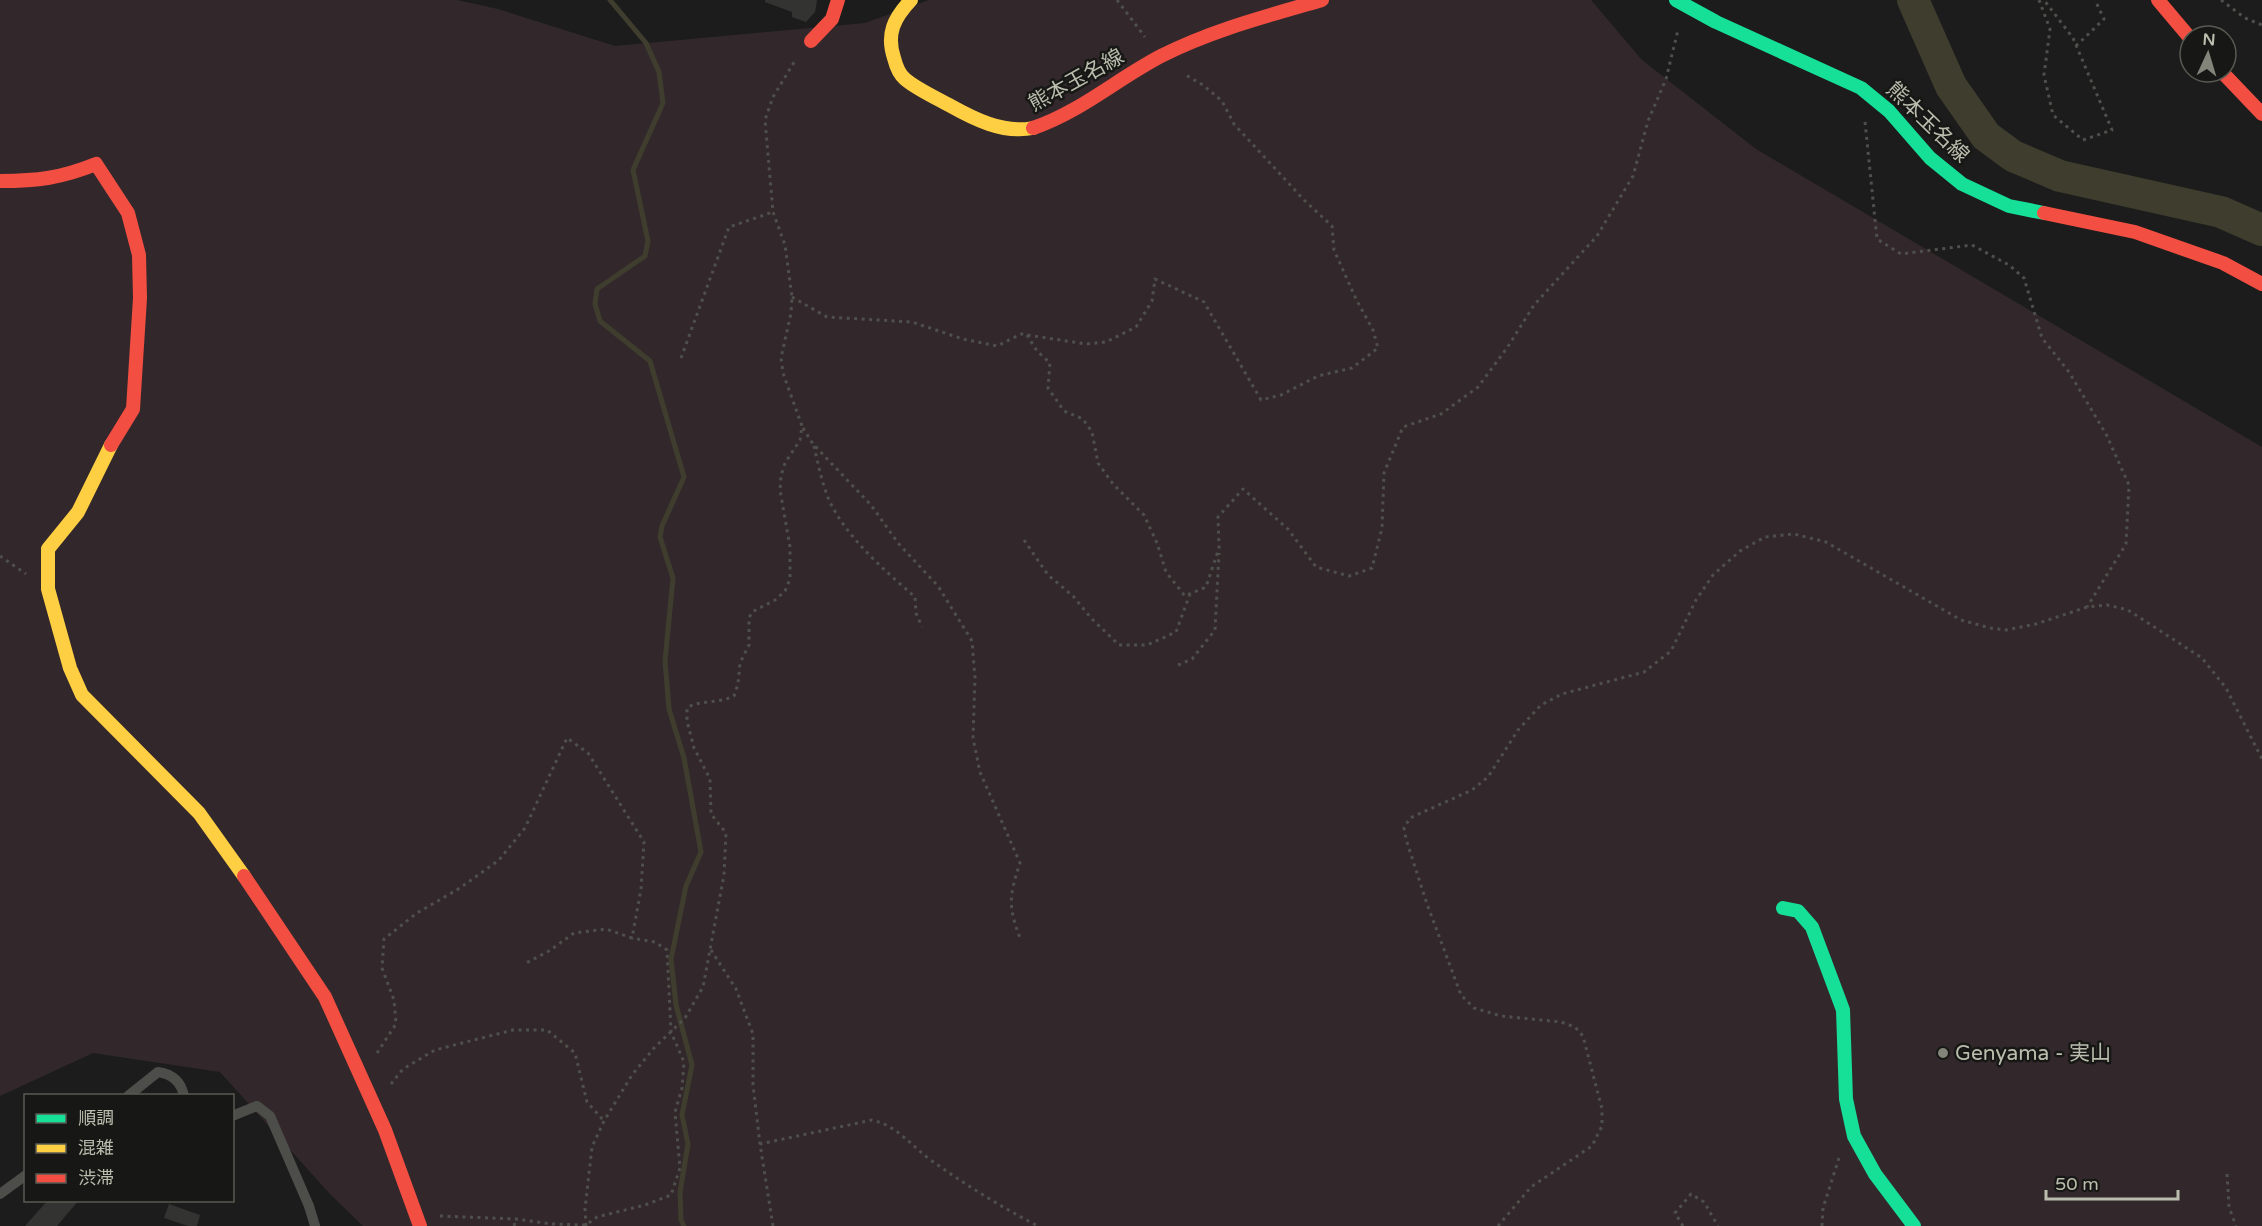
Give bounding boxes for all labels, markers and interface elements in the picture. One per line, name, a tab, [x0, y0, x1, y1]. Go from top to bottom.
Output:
north arrow	[2178, 24, 2238, 84]
text: N	[2202, 30, 2216, 50]
street label: 熊本玉名線	[1024, 44, 1128, 117]
street label: 熊本玉名線	[1881, 77, 1974, 168]
place label: Genyama - 実山	[1955, 1041, 2111, 1066]
marker: Genyama - 実山	[1936, 1046, 1950, 1060]
legend	[24, 1094, 234, 1202]
text: 順調	[78, 1107, 114, 1129]
text: 混雑	[78, 1137, 114, 1159]
scale bar	[2046, 1163, 2178, 1201]
text: 渋滞	[78, 1167, 114, 1189]
text: 50 m	[2055, 1173, 2099, 1195]

